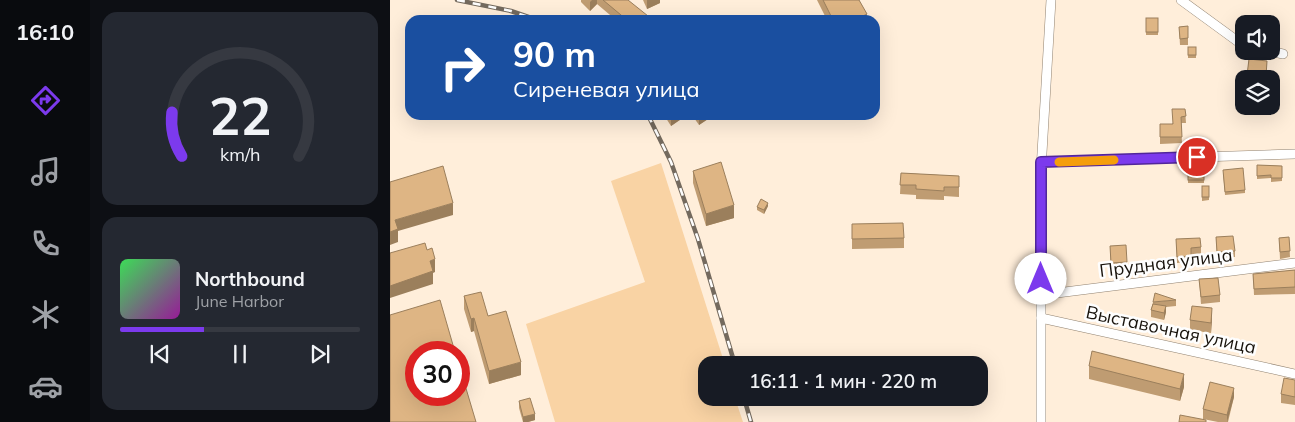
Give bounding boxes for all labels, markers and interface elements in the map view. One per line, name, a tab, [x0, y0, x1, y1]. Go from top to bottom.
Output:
map controls	[1235, 15, 1280, 115]
button: sound	[1235, 15, 1280, 60]
text: 16:10	[16, 18, 74, 46]
text: 90 m	[513, 32, 596, 76]
icon: right	[430, 35, 495, 100]
button: layers	[1235, 70, 1280, 115]
text: Сиреневая улица	[513, 75, 700, 103]
icon: directions	[28, 83, 63, 118]
text: 22	[209, 83, 271, 148]
pin	[1176, 136, 1218, 178]
text: km/h	[220, 143, 260, 165]
icon: arrive	[1183, 143, 1211, 171]
icon: music	[28, 154, 63, 189]
icon: phone	[28, 226, 63, 261]
street label: Прудная улица	[1098, 243, 1234, 282]
position arrow	[1014, 252, 1066, 304]
text: Northbound	[195, 267, 305, 291]
text: June Harbor	[195, 291, 284, 311]
icon: climate	[28, 297, 63, 332]
street label: Выставочная улица	[1084, 300, 1258, 359]
icon: previous	[146, 340, 174, 368]
icon: pause	[226, 340, 254, 368]
icon: next	[306, 340, 334, 368]
speed limit sign: 30	[405, 341, 470, 406]
icon: car	[28, 369, 63, 404]
text: 16:11 · 1 мин · 220 m	[749, 369, 937, 393]

